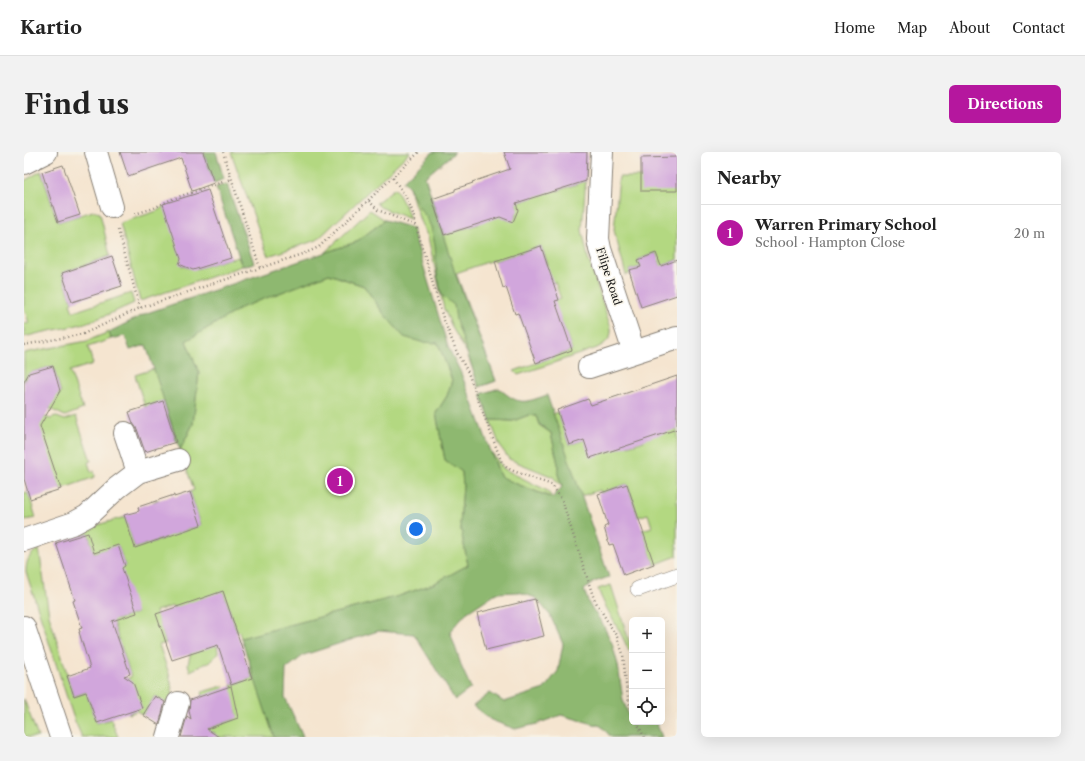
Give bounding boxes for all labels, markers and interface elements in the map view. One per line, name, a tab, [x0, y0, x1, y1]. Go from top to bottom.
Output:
text: Kartio	[20, 16, 82, 39]
text: Home	[834, 19, 875, 37]
text: Map	[897, 19, 927, 37]
text: About	[949, 19, 990, 37]
text: Contact	[1012, 19, 1065, 37]
button: Directions	[949, 85, 1061, 123]
text: Find us	[24, 87, 129, 121]
text: Nearby	[717, 168, 781, 188]
text: Warren Primary School	[755, 215, 937, 234]
text: 1	[727, 225, 733, 241]
text: 20 m	[1014, 225, 1045, 241]
text: School · Hampton Close	[755, 234, 905, 250]
street label: Filipe Road	[593, 245, 625, 307]
pin: 1	[327, 466, 353, 496]
your location	[406, 519, 426, 539]
map controls	[629, 617, 665, 725]
button: +	[629, 617, 665, 653]
button: −	[629, 653, 665, 689]
button: locate	[629, 689, 665, 725]

